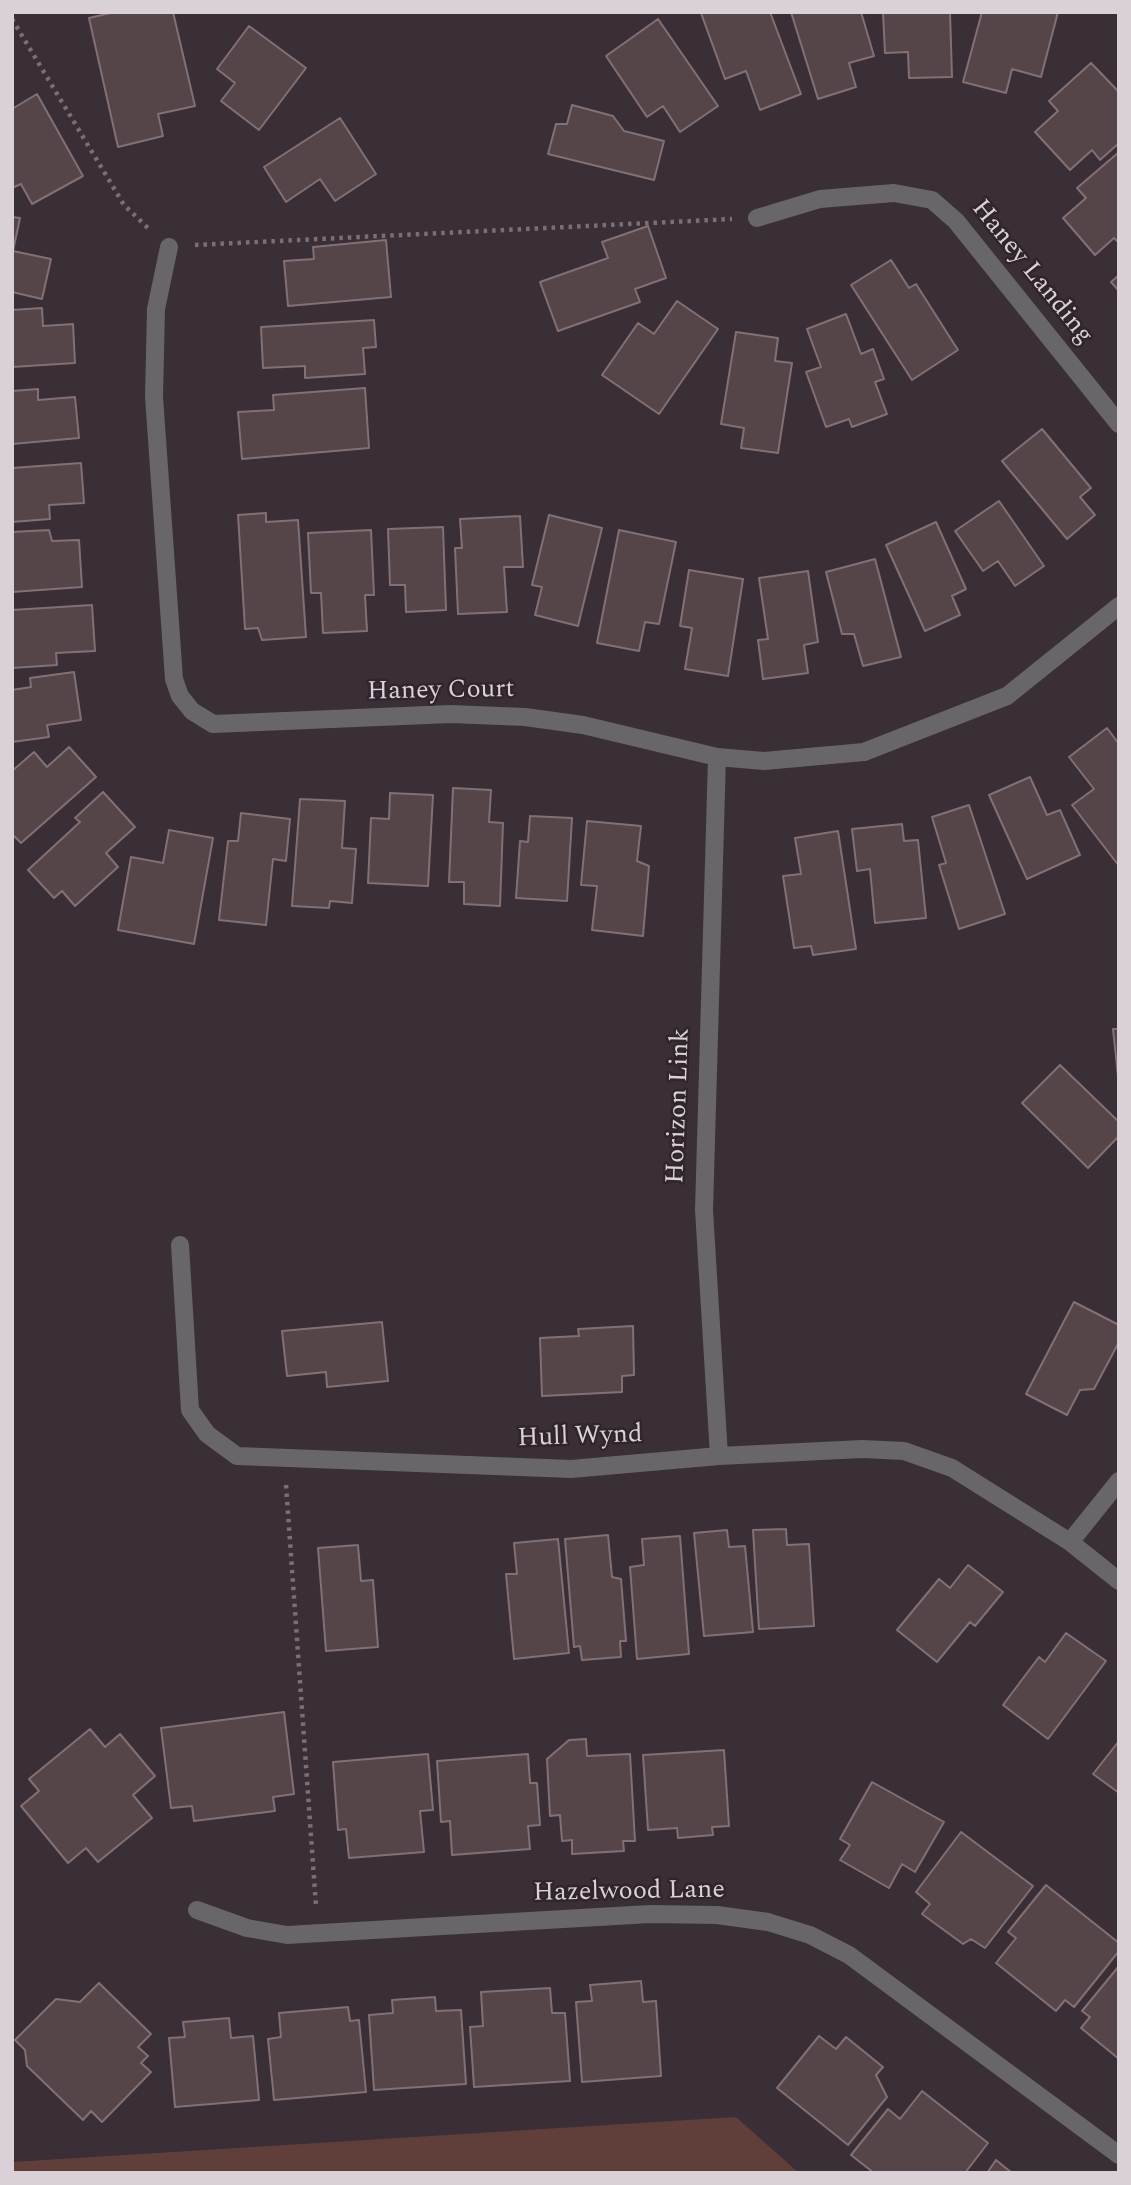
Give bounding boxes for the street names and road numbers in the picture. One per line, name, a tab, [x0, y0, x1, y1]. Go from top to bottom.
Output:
street label: Haney Landing	[963, 195, 1099, 351]
street label: Haney Court	[367, 675, 515, 709]
street label: Horizon Link	[662, 1028, 698, 1184]
street label: Hull Wynd	[517, 1420, 643, 1456]
street label: Hazelwood Lane	[533, 1876, 725, 1910]

